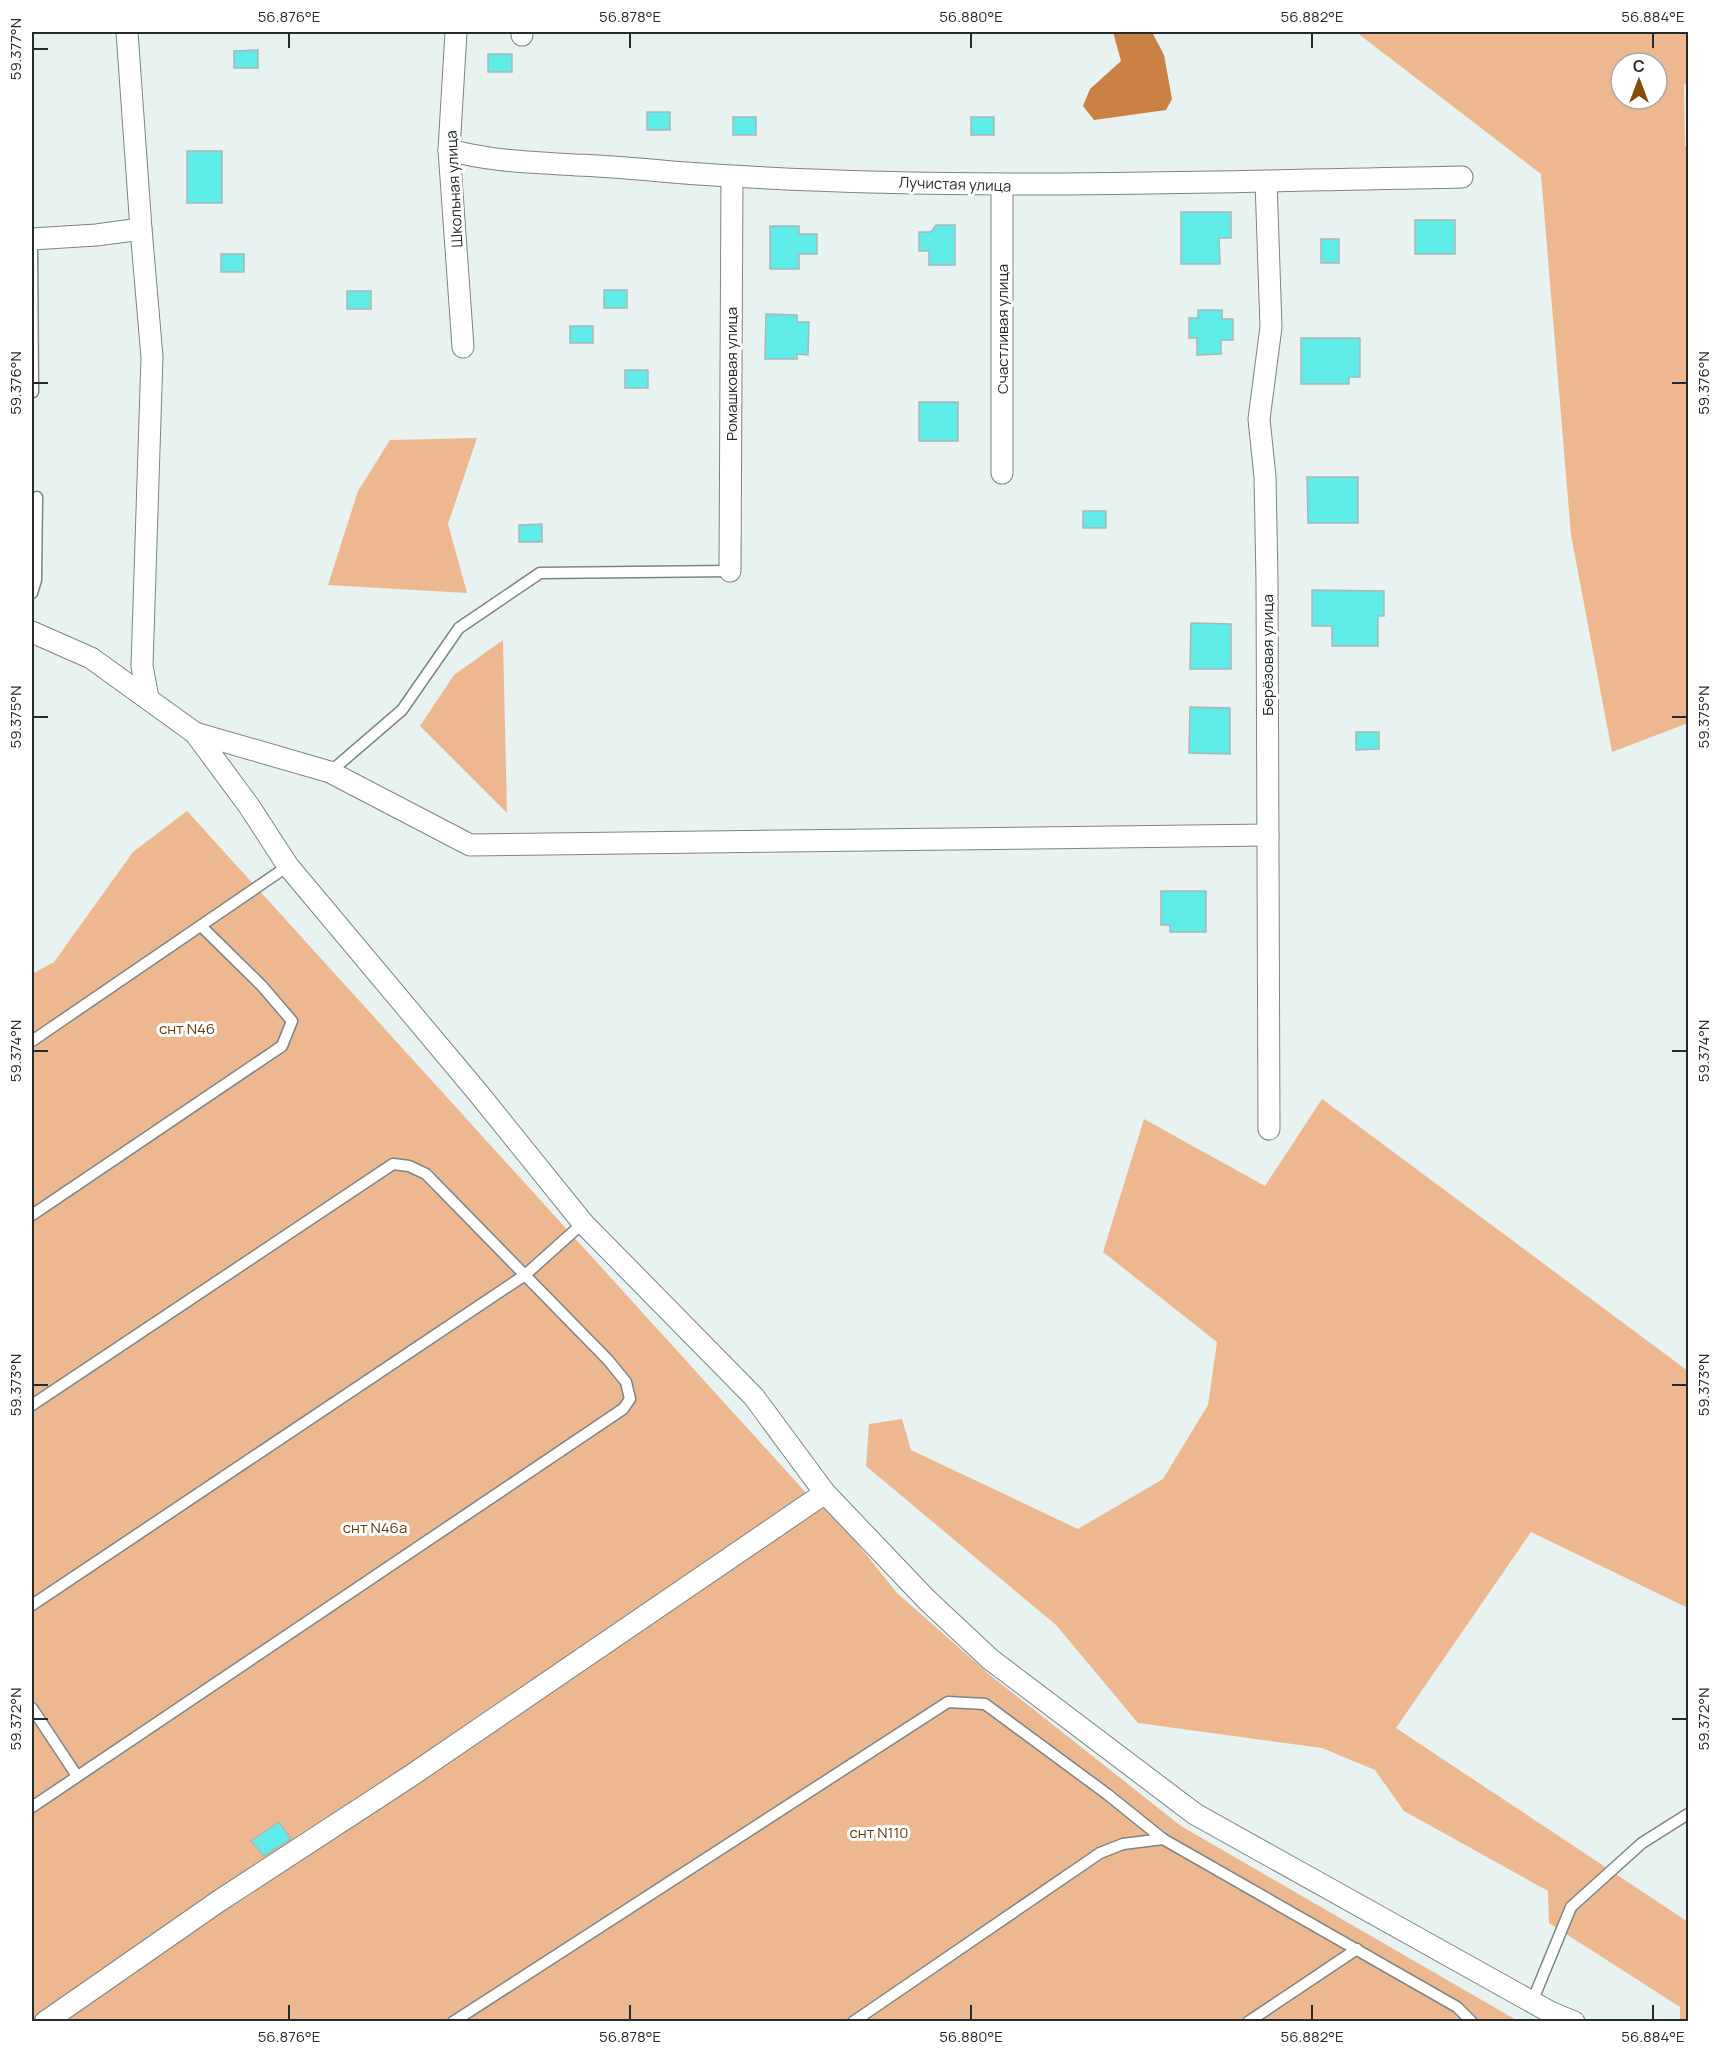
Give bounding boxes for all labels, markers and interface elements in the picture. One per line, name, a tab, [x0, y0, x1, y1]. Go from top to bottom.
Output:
text: 56.876°E	[258, 6, 320, 27]
text: 56.878°E	[599, 6, 661, 27]
text: 56.880°E	[939, 6, 1003, 27]
text: 56.882°E	[1280, 6, 1344, 27]
text: 56.884°E	[1621, 6, 1685, 27]
text: 59.377°N	[5, 18, 26, 80]
north arrow	[1609, 51, 1669, 111]
text: С	[1633, 55, 1645, 77]
street label: Школьная улица	[440, 130, 468, 248]
street label: Лучистая улица	[898, 172, 1012, 196]
street label: Счастливая улица	[992, 264, 1013, 394]
street label: Ромашковая улица	[721, 307, 742, 441]
text: 59.376°N	[5, 351, 26, 415]
text: 59.376°N	[1693, 351, 1714, 415]
street label: Берёзовая улица	[1257, 594, 1278, 716]
text: 59.375°N	[5, 686, 26, 748]
text: 59.375°N	[1693, 686, 1714, 748]
park label: снт N46	[159, 1018, 215, 1039]
text: 59.374°N	[5, 1020, 26, 1082]
text: 59.374°N	[1693, 1020, 1714, 1082]
text: 59.373°N	[5, 1354, 26, 1416]
text: 59.373°N	[1693, 1354, 1714, 1416]
park label: снт N46а	[343, 1517, 407, 1538]
text: 59.372°N	[5, 1688, 26, 1750]
text: 59.372°N	[1693, 1688, 1714, 1750]
park label: снт N110	[850, 1822, 908, 1843]
text: 56.876°E	[258, 2026, 320, 2047]
text: 56.878°E	[599, 2026, 661, 2047]
text: 56.880°E	[939, 2026, 1003, 2047]
text: 56.882°E	[1280, 2026, 1344, 2047]
text: 56.884°E	[1621, 2026, 1685, 2047]

